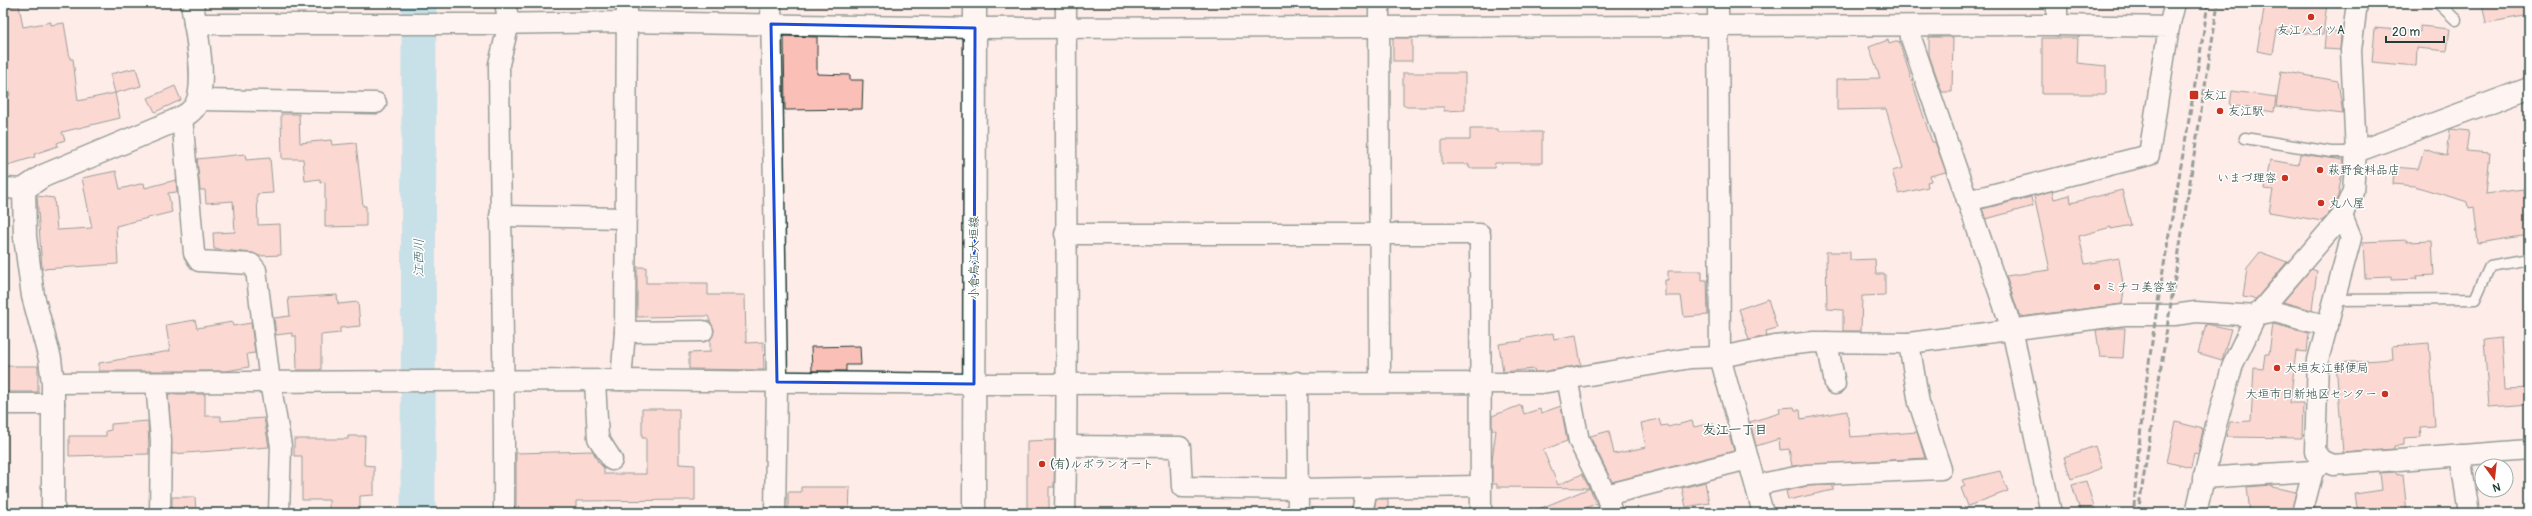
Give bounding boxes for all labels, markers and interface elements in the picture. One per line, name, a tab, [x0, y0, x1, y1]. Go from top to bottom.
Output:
marker: 友江ハイツA	[2306, 12, 2316, 22]
scale bar	[2386, 18, 2444, 44]
place label: 友江ハイツA	[2277, 23, 2345, 38]
text: 20 m	[2392, 25, 2421, 40]
place label: 友江	[2203, 88, 2227, 103]
marker: 友江	[2188, 89, 2200, 101]
place label: 友江駅	[2228, 104, 2264, 119]
marker: 友江駅	[2215, 106, 2225, 116]
place label: 萩野食料品店	[2328, 163, 2400, 178]
marker: 萩野食料品店	[2315, 165, 2325, 175]
place label: いまづ理容	[2217, 171, 2277, 186]
marker: いまづ理容	[2280, 173, 2290, 183]
place label: 丸八屋	[2329, 196, 2365, 211]
marker: 丸八屋	[2316, 198, 2326, 208]
street label: 小倉烏江大垣線	[967, 216, 982, 300]
water label: 江西川	[411, 238, 427, 278]
place label: ミチコ美容室	[2105, 280, 2177, 295]
marker: ミチコ美容室	[2092, 282, 2102, 292]
place label: 大垣友江郵便局	[2285, 361, 2369, 376]
marker: 大垣友江郵便局	[2272, 363, 2282, 373]
place label: 大垣市日新地区センター	[2245, 387, 2377, 402]
marker: 大垣市日新地区センター	[2380, 389, 2390, 399]
district label: 友江一丁目	[1702, 422, 1768, 438]
place label: (有)ルボランオート	[1050, 457, 1154, 472]
north arrow	[2474, 458, 2514, 498]
marker: (有)ルボランオート	[1037, 459, 1047, 469]
text: N	[2491, 480, 2502, 495]

